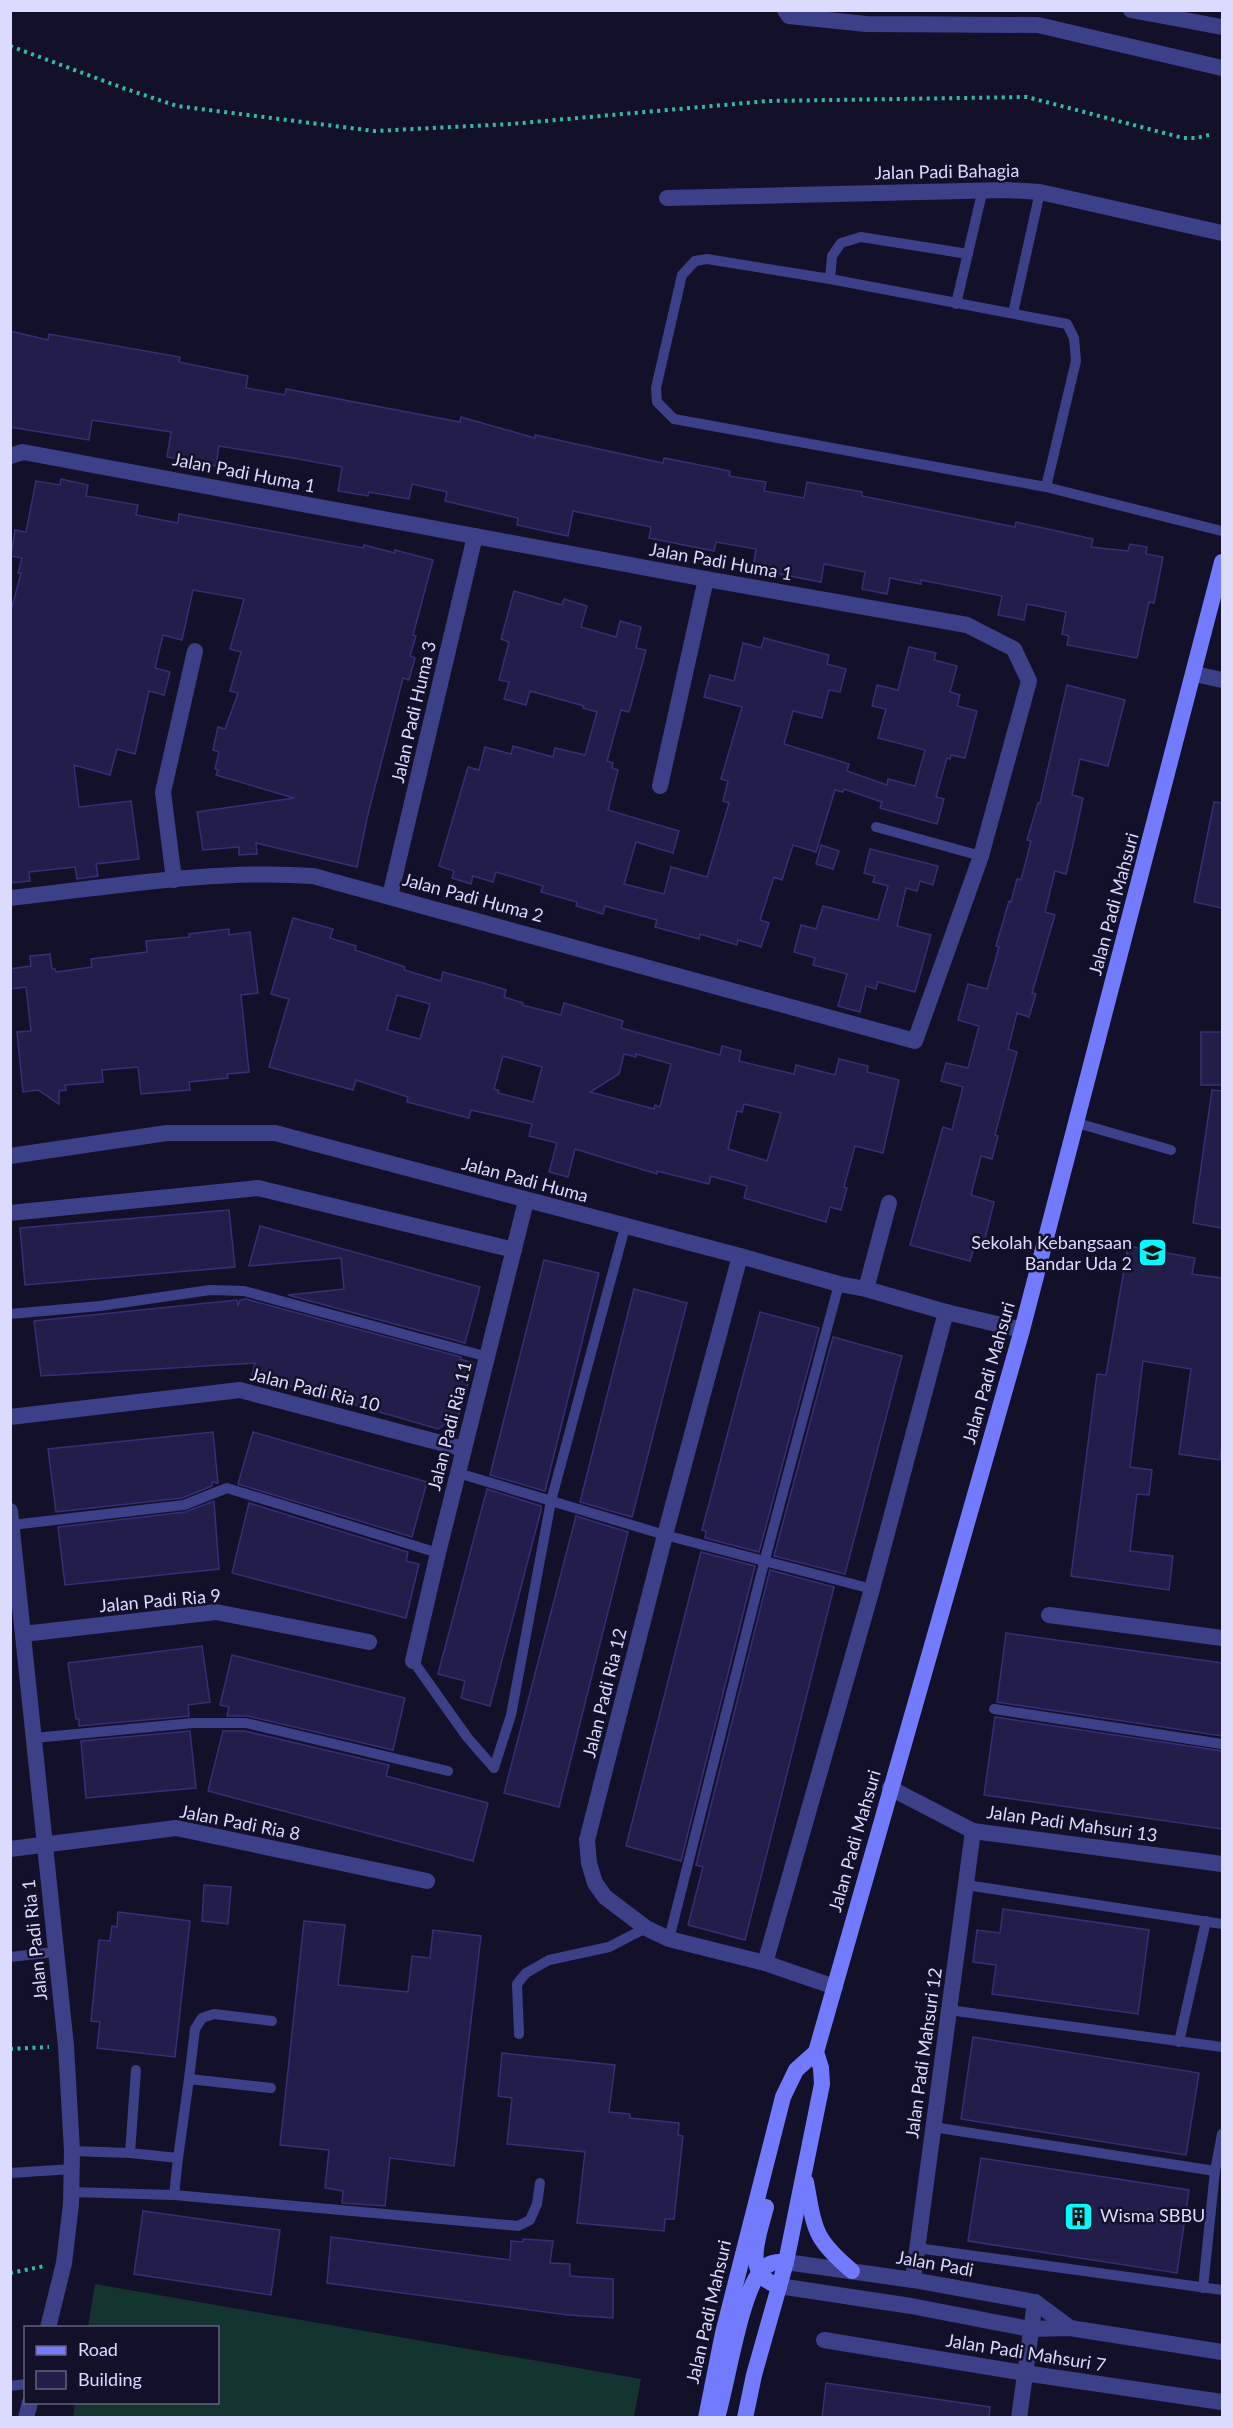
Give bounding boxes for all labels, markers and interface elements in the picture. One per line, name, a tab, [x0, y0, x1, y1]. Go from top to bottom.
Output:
street label: Jalan Padi Bahagia	[875, 159, 1019, 183]
street label: Jalan Padi Huma 1	[171, 447, 317, 497]
street label: Jalan Padi Huma 1	[648, 538, 794, 584]
street label: Jalan Padi Huma 3	[386, 639, 440, 785]
street label: Jalan Padi Mahsuri	[1083, 830, 1143, 977]
street label: Jalan Padi Huma 2	[400, 868, 546, 926]
street label: Jalan Padi Huma	[460, 1152, 591, 1206]
place label: Sekolah Kebangsaan Bandar Uda 2	[971, 1231, 1132, 1274]
school or university icon: Sekolah Kebangsaan Bandar Uda 2	[1137, 1237, 1169, 1269]
street label: Jalan Padi Mahsuri	[957, 1299, 1019, 1446]
street label: Jalan Padi Ria 11	[422, 1359, 476, 1493]
street label: Jalan Padi Ria 10	[248, 1362, 382, 1416]
street label: Jalan Padi Ria 9	[98, 1584, 222, 1616]
street label: Jalan Padi Ria 12	[577, 1626, 631, 1760]
street label: Jalan Padi Mahsuri	[823, 1767, 885, 1914]
street label: Jalan Padi Ria 8	[178, 1800, 302, 1844]
street label: Jalan Padi Mahsuri 13	[985, 1800, 1159, 1846]
street label: Jalan Padi Ria 1	[17, 1878, 51, 2002]
street label: Jalan Padi Mahsuri 12	[900, 1966, 946, 2140]
building icon: Wisma SBBU	[1063, 2200, 1095, 2232]
place label: Wisma SBBU	[1100, 2204, 1205, 2226]
street label: Jalan Padi Mahsuri	[681, 2238, 735, 2386]
street label: Jalan Padi	[895, 2245, 975, 2281]
legend	[24, 2326, 219, 2404]
street label: Jalan Padi Mahsuri 7	[945, 2328, 1108, 2376]
text: Road	[78, 2338, 118, 2360]
text: Building	[78, 2368, 142, 2390]

